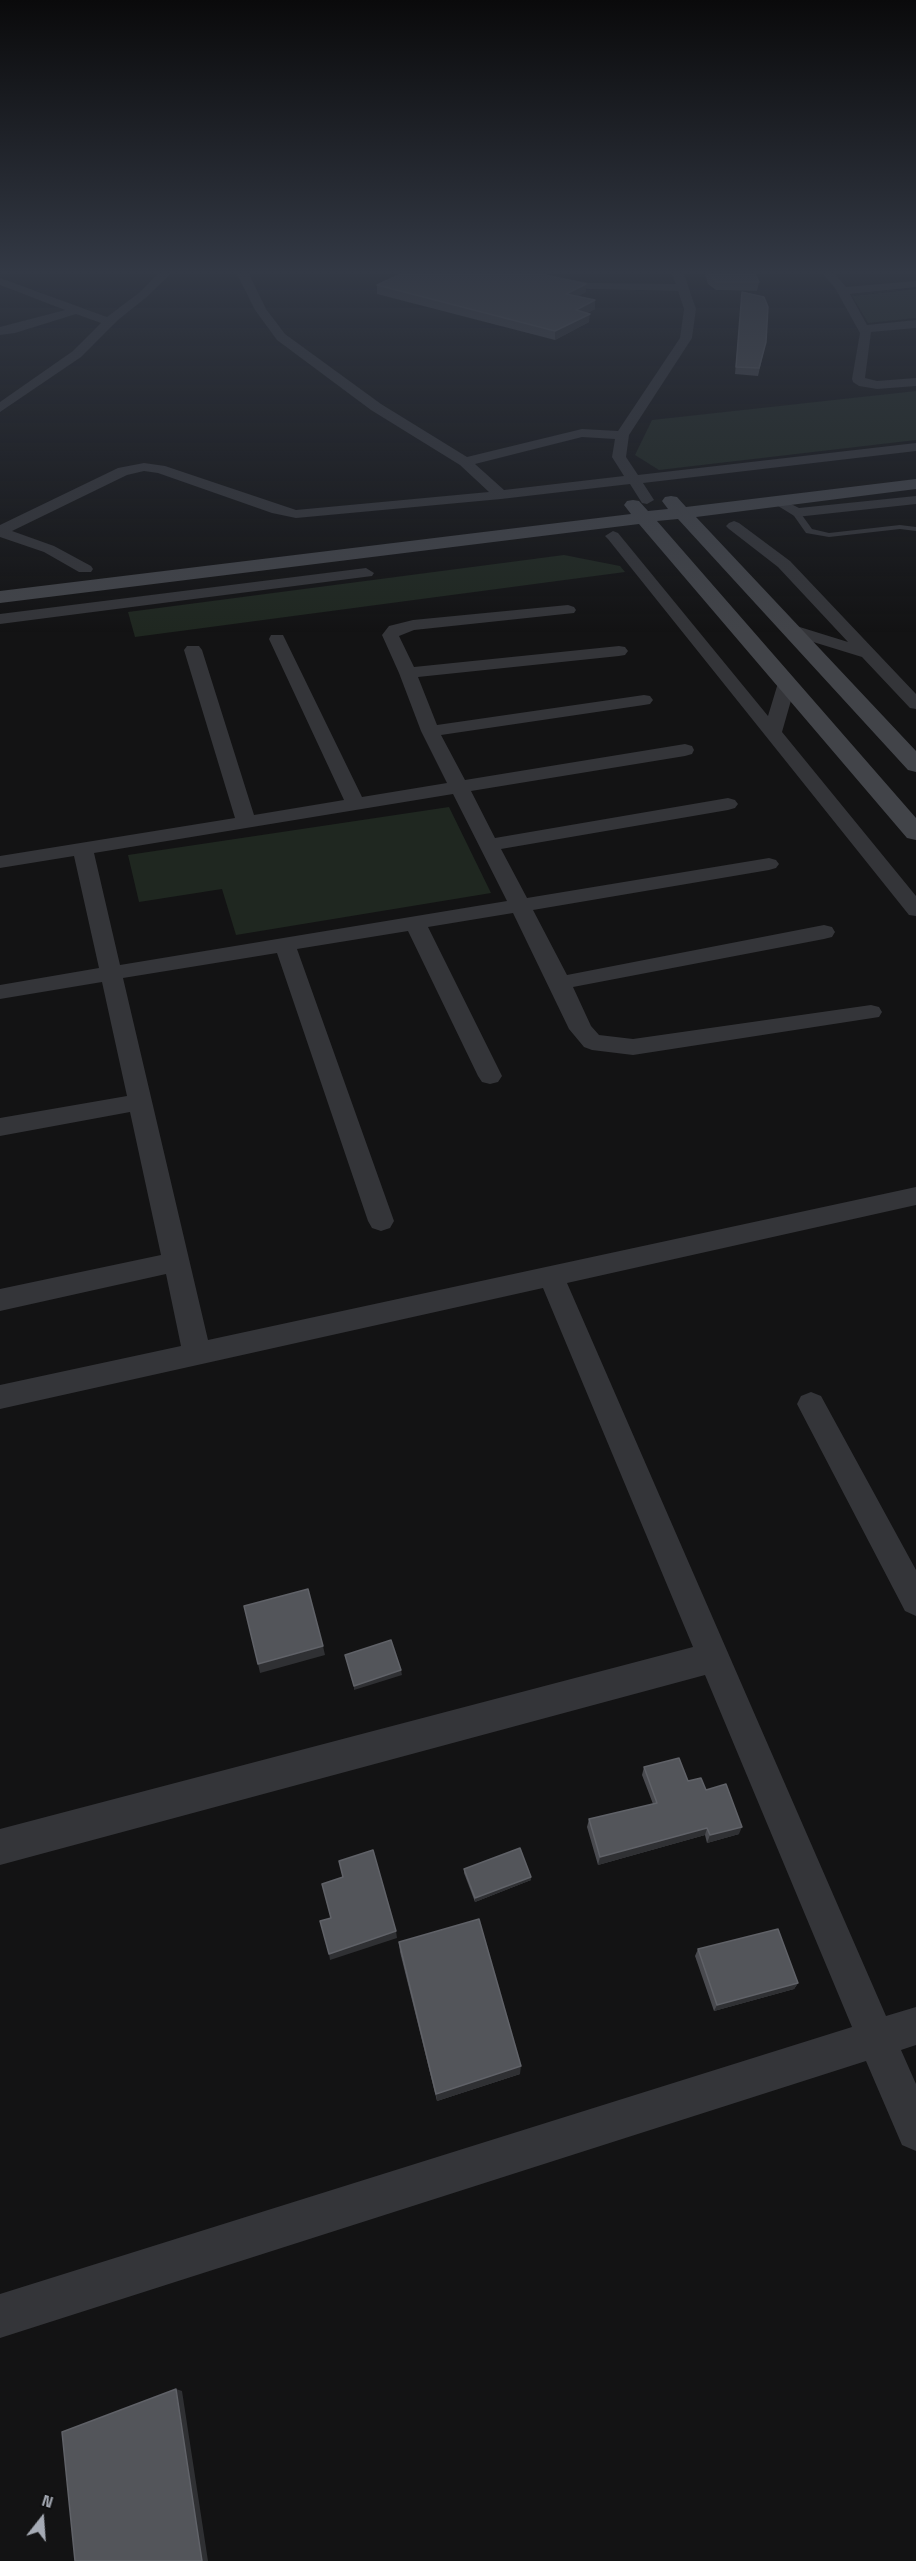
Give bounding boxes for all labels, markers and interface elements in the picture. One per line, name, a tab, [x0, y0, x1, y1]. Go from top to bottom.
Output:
north arrow	[12, 2489, 72, 2549]
text: N	[39, 2490, 56, 2513]

